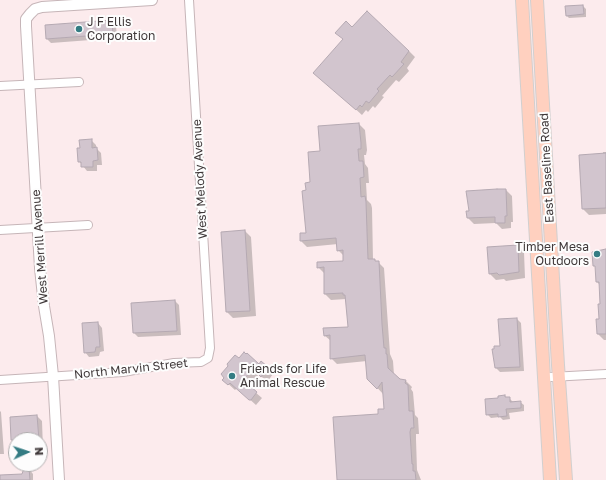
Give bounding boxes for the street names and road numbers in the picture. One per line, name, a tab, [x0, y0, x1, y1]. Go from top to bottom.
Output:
street label: East Baseline Road	[537, 113, 557, 223]
street label: West Melody Avenue	[190, 119, 210, 239]
street label: West Merrill Avenue	[29, 189, 51, 305]
street label: North Marvin Street	[73, 356, 189, 382]

